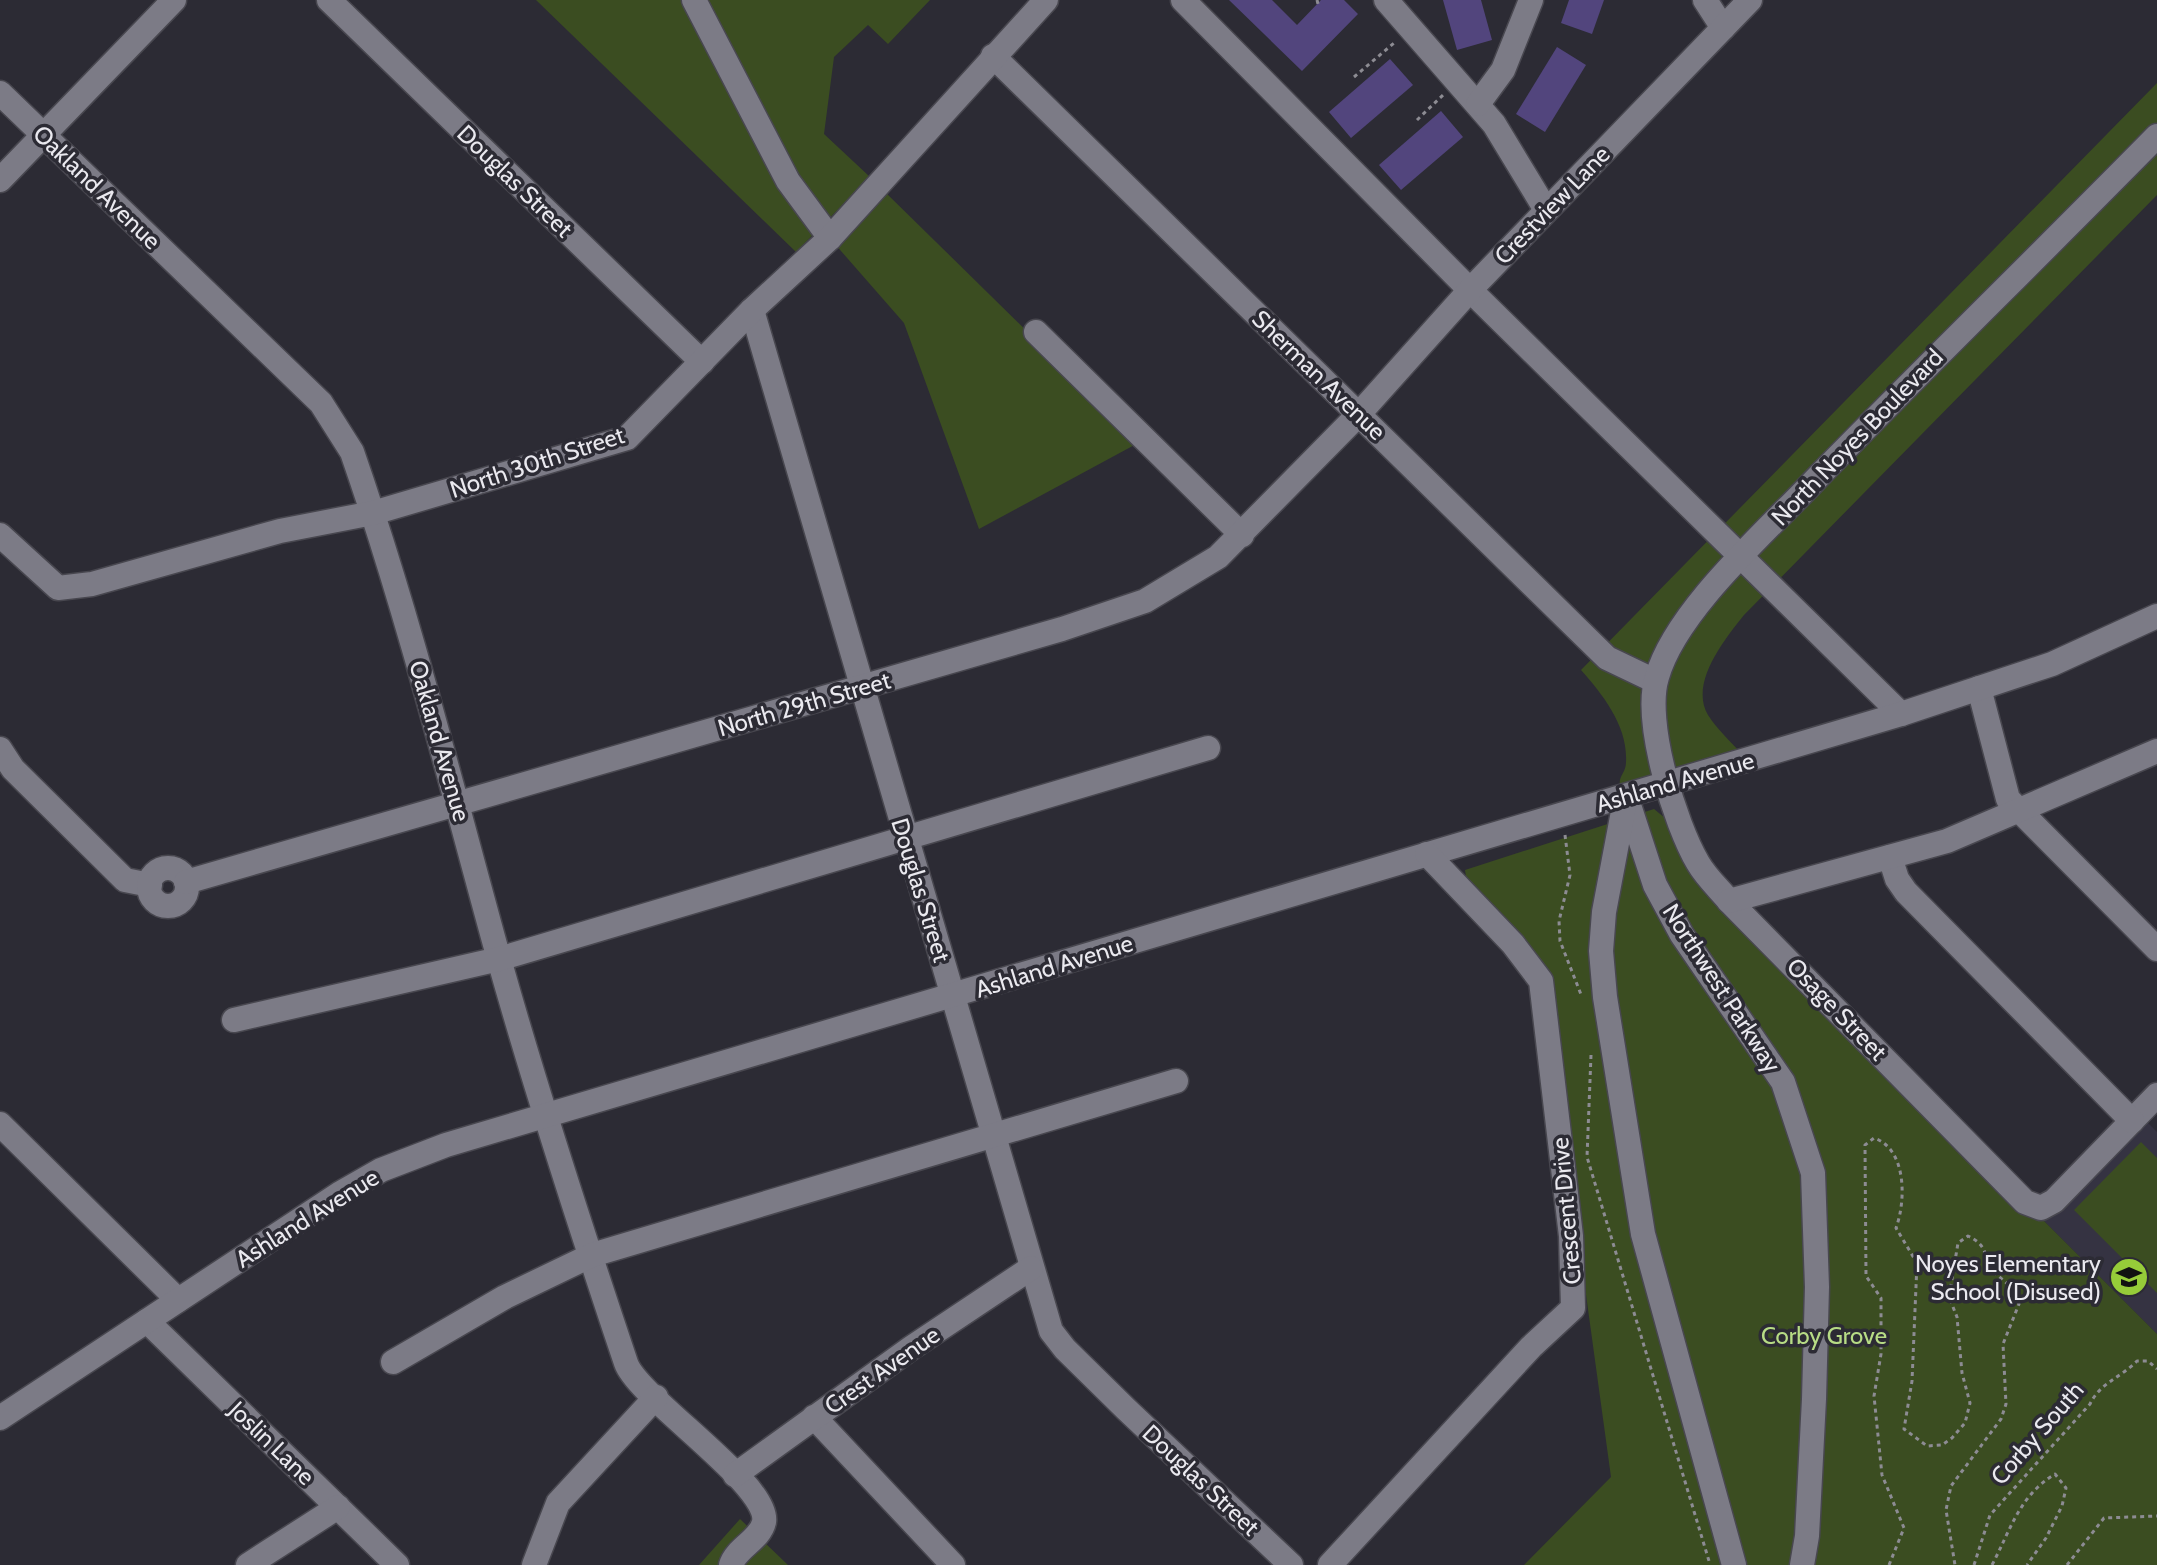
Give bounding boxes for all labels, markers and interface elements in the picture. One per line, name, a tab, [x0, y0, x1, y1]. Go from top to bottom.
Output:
street label: Oakland Avenue	[27, 119, 167, 255]
street label: Douglas Street	[451, 119, 579, 243]
street label: Crestview Lane	[1488, 140, 1616, 270]
street label: Sherman Avenue	[1246, 304, 1392, 446]
street label: North Noyes Boulevard	[1765, 343, 1949, 531]
street label: North 30th Street	[446, 420, 628, 504]
street label: Oakland Avenue	[403, 657, 477, 825]
street label: North 29th Street	[714, 665, 894, 743]
street label: Ashland Avenue	[1593, 746, 1757, 818]
street label: Douglas Street	[885, 814, 957, 966]
street label: Northwest Parkway	[1657, 898, 1787, 1078]
street label: Ashland Avenue	[972, 928, 1136, 1004]
street label: Osage Street	[1781, 952, 1893, 1066]
street label: Crescent Drive	[1545, 1136, 1587, 1286]
street label: Ashland Avenue	[230, 1162, 384, 1274]
place label: Noyes Elementary School (Disused)	[1915, 1249, 2101, 1306]
school or university icon: Noyes Elementary School (Disused)	[2108, 1256, 2150, 1298]
street label: Crest Avenue	[819, 1320, 945, 1420]
park label: Corby Grove	[1761, 1321, 1887, 1350]
street label: Corby South	[1984, 1376, 2090, 1490]
street label: Joslin Lane	[222, 1394, 321, 1491]
street label: Douglas Street	[1137, 1419, 1265, 1541]

